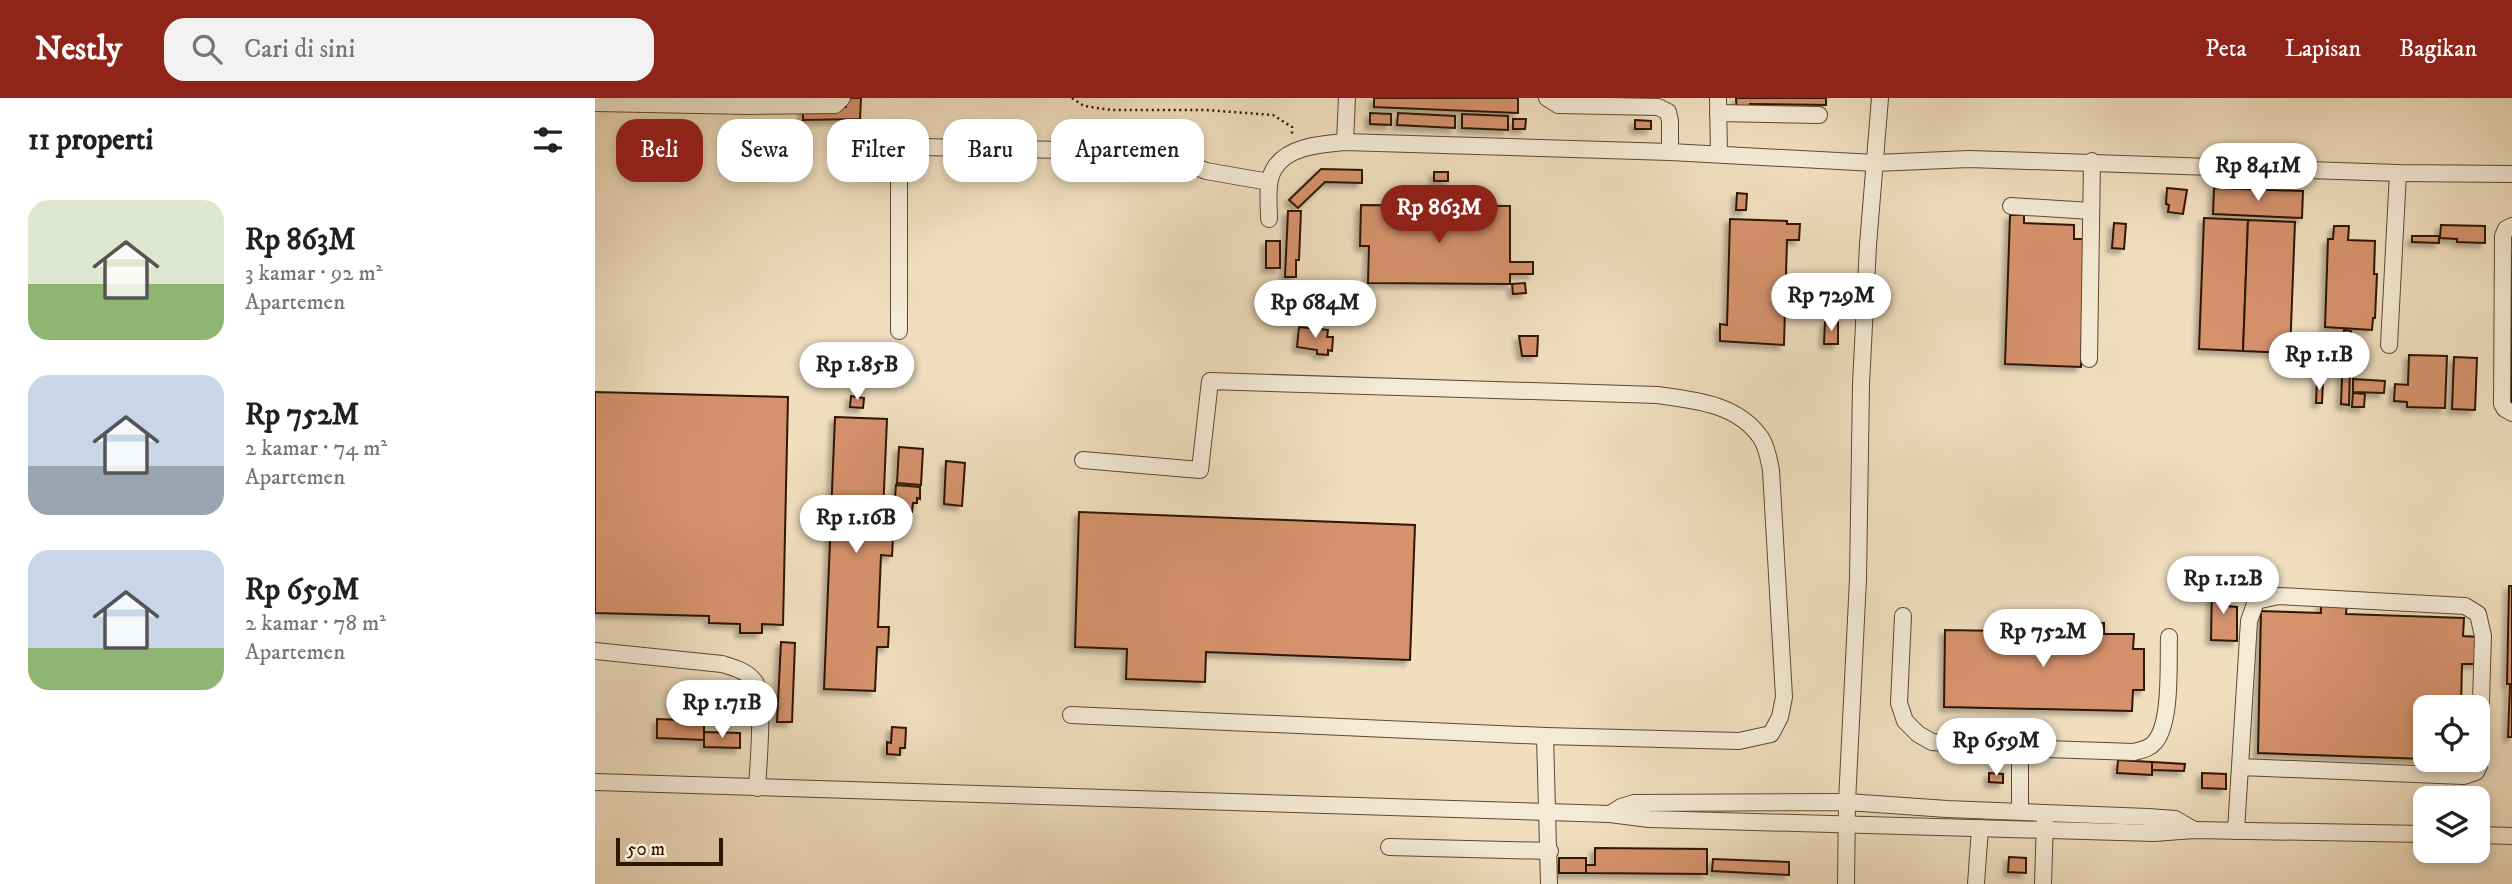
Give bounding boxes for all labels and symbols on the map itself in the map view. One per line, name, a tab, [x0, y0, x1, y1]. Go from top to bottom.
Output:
pin: Rp 841M	[2193, 144, 2323, 203]
pin: Rp 863M	[1374, 186, 1504, 245]
pin: Rp 729M	[1766, 274, 1896, 333]
pin: Rp 684M	[1250, 280, 1380, 340]
pin: Rp 1.1B	[2254, 332, 2384, 392]
pin: Rp 1.85B	[785, 342, 929, 402]
pin: Rp 1.16B	[784, 496, 928, 555]
pin: Rp 1.12B	[2151, 556, 2295, 616]
pin: Rp 752M	[1978, 610, 2108, 669]
pin: Rp 1.71B	[650, 680, 794, 740]
pin: Rp 659M	[1931, 718, 2061, 778]
scale bar	[616, 835, 723, 867]

